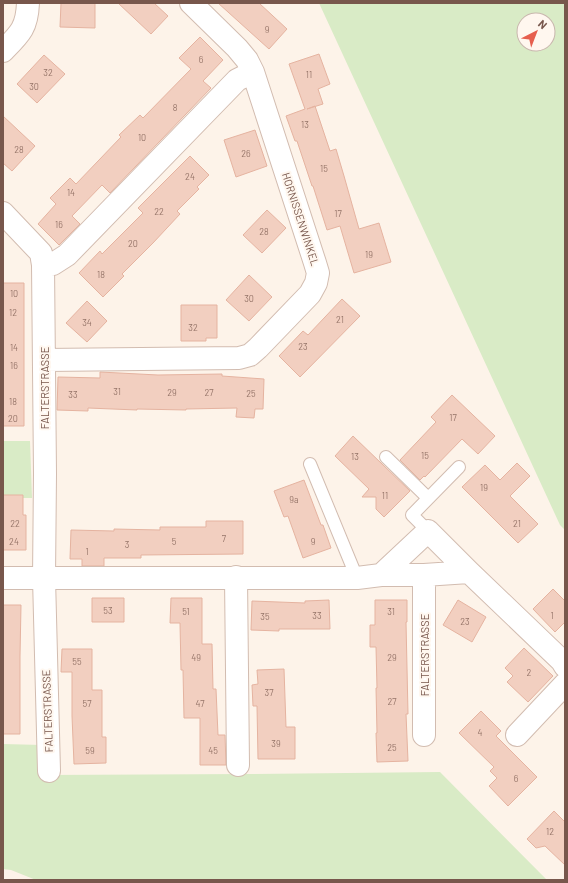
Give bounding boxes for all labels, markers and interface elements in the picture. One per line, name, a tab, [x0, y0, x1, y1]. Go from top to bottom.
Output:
north arrow	[516, 12, 556, 52]
text: N	[536, 17, 550, 31]
house number: 9	[265, 24, 270, 35]
house number: 6	[199, 54, 204, 65]
house number: 32	[43, 67, 53, 78]
house number: 11	[306, 69, 312, 80]
house number: 30	[29, 81, 39, 92]
house number: 8	[173, 102, 178, 113]
house number: 13	[301, 119, 309, 130]
house number: 10	[138, 132, 146, 143]
house number: 28	[14, 144, 24, 155]
house number: 26	[241, 148, 251, 159]
house number: 15	[320, 163, 328, 174]
house number: 24	[185, 171, 195, 182]
street label: HORNISSENWINKEL	[280, 171, 322, 267]
house number: 14	[67, 187, 75, 198]
house number: 22	[154, 206, 164, 217]
house number: 17	[334, 208, 342, 219]
house number: 16	[55, 219, 63, 230]
house number: 28	[259, 226, 269, 237]
house number: 20	[128, 238, 138, 249]
house number: 19	[365, 249, 373, 260]
house number: 18	[97, 269, 105, 280]
house number: 10	[10, 288, 18, 299]
house number: 30	[244, 293, 254, 304]
house number: 12	[9, 307, 17, 318]
house number: 21	[336, 314, 344, 325]
house number: 34	[82, 317, 92, 328]
house number: 32	[188, 322, 198, 333]
house number: 23	[298, 341, 308, 352]
house number: 14	[10, 342, 18, 353]
street label: FALTERSTRASSE	[38, 346, 51, 429]
house number: 16	[10, 360, 18, 371]
house number: 31	[113, 386, 121, 397]
house number: 29	[167, 387, 177, 398]
house number: 27	[204, 387, 214, 398]
house number: 25	[246, 388, 256, 399]
house number: 33	[68, 389, 78, 400]
house number: 18	[9, 396, 17, 407]
house number: 17	[449, 412, 457, 423]
house number: 20	[8, 413, 18, 424]
house number: 15	[421, 450, 429, 461]
house number: 13	[351, 451, 359, 462]
house number: 19	[480, 482, 488, 493]
house number: 11	[382, 490, 388, 501]
house number: 9a	[289, 494, 299, 505]
house number: 22	[10, 518, 20, 529]
house number: 21	[513, 518, 521, 529]
house number: 7	[222, 533, 227, 544]
house number: 24	[9, 536, 19, 547]
house number: 5	[172, 536, 177, 547]
house number: 9	[311, 536, 316, 547]
house number: 3	[125, 539, 130, 550]
house number: 1	[85, 546, 89, 557]
house number: 53	[103, 605, 113, 616]
house number: 51	[182, 606, 190, 617]
house number: 31	[387, 606, 395, 617]
house number: 33	[312, 610, 322, 621]
house number: 1	[550, 610, 554, 621]
house number: 35	[260, 611, 270, 622]
street label: FALTERSTRASSE	[418, 613, 431, 696]
house number: 23	[460, 616, 470, 627]
house number: 49	[191, 652, 201, 663]
house number: 29	[387, 652, 397, 663]
house number: 55	[72, 656, 82, 667]
house number: 2	[527, 667, 532, 678]
street label: FALTERSTRASSE	[39, 669, 55, 753]
house number: 37	[265, 687, 274, 698]
house number: 27	[387, 696, 397, 707]
house number: 57	[83, 698, 92, 709]
house number: 47	[196, 698, 205, 709]
house number: 4	[478, 727, 483, 738]
house number: 39	[271, 738, 281, 749]
house number: 25	[387, 742, 397, 753]
house number: 59	[85, 745, 95, 756]
house number: 45	[208, 745, 218, 756]
house number: 6	[514, 773, 519, 784]
house number: 12	[546, 826, 554, 837]

